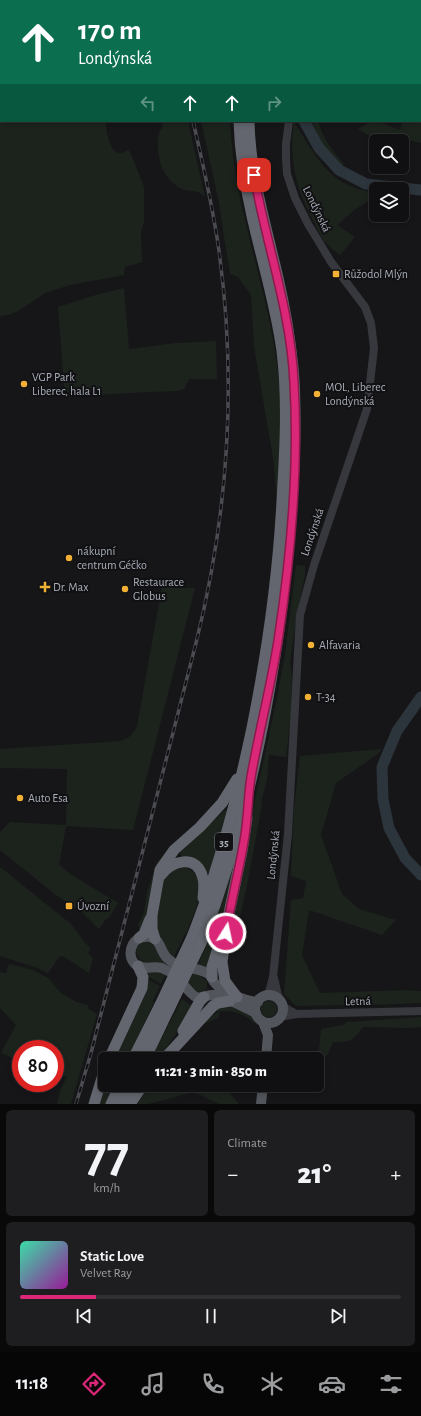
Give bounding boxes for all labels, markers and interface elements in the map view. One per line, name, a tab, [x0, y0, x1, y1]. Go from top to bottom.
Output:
icon: ahead	[12, 16, 64, 68]
text: 170 m	[78, 17, 142, 45]
text: Londýnská	[78, 50, 152, 68]
icon: left	[137, 92, 159, 114]
icon: ahead	[179, 92, 201, 114]
icon: ahead	[221, 92, 243, 114]
icon: right	[263, 92, 285, 114]
map controls	[369, 134, 409, 222]
button: search	[369, 134, 409, 174]
pin	[237, 158, 271, 192]
icon: arrive	[243, 164, 265, 186]
button: layers	[369, 182, 409, 222]
street label: Londýnská	[300, 184, 333, 235]
place label: Růžodol Mlýn	[344, 268, 408, 281]
marker: Růžodol Mlýn	[331, 269, 341, 279]
place label: VGP Park Liberec, hala L1	[32, 371, 101, 397]
marker: VGP Park Liberec, hala L1	[19, 379, 29, 389]
place label: MOL, Liberec Londýnská	[325, 381, 386, 408]
marker: MOL, Liberec Londýnská	[312, 389, 322, 399]
street label: Londýnská	[298, 506, 327, 558]
place label: nákupní centrum Géčko	[77, 545, 147, 571]
marker: nákupní centrum Géčko	[64, 553, 74, 563]
place label: Restaurace Globus	[133, 576, 184, 602]
place label: Dr. Max	[53, 581, 88, 593]
marker: Dr. Max	[40, 582, 50, 592]
marker: Restaurace Globus	[120, 584, 130, 594]
place label: Alfavaria	[319, 639, 361, 651]
marker: Alfavaria	[306, 640, 316, 650]
place label: T-34	[316, 691, 336, 703]
marker: T-34	[303, 692, 313, 702]
place label: Auto Esa	[28, 792, 69, 804]
marker: Auto Esa	[15, 793, 25, 803]
street label: Londýnská	[264, 829, 283, 880]
road number: 35	[215, 833, 233, 851]
place label: Úvozní	[77, 899, 109, 912]
marker: Úvozní	[64, 901, 74, 911]
position arrow	[205, 912, 247, 954]
street label: Letná	[345, 995, 372, 1007]
speed limit sign: 80	[12, 1040, 64, 1092]
text: 11:21 · 3 min · 850 m	[155, 1064, 267, 1079]
text: 77	[84, 1129, 129, 1181]
text: Climate	[228, 1137, 267, 1150]
text: 21°	[297, 1159, 331, 1189]
text: −	[228, 1163, 238, 1185]
text: +	[390, 1163, 401, 1185]
text: km/h	[93, 1182, 120, 1195]
text: Static Love	[80, 1249, 144, 1264]
text: Velvet Ray	[80, 1267, 132, 1280]
icon: previous	[73, 1305, 95, 1327]
icon: pause	[200, 1305, 222, 1327]
icon: next	[327, 1305, 349, 1327]
icon: directions	[80, 1370, 108, 1398]
icon: music	[139, 1370, 167, 1398]
icon: phone	[199, 1370, 227, 1398]
icon: climate	[258, 1370, 286, 1398]
icon: car	[318, 1370, 346, 1398]
icon: filters	[377, 1370, 405, 1398]
text: 11:18	[16, 1375, 48, 1393]

